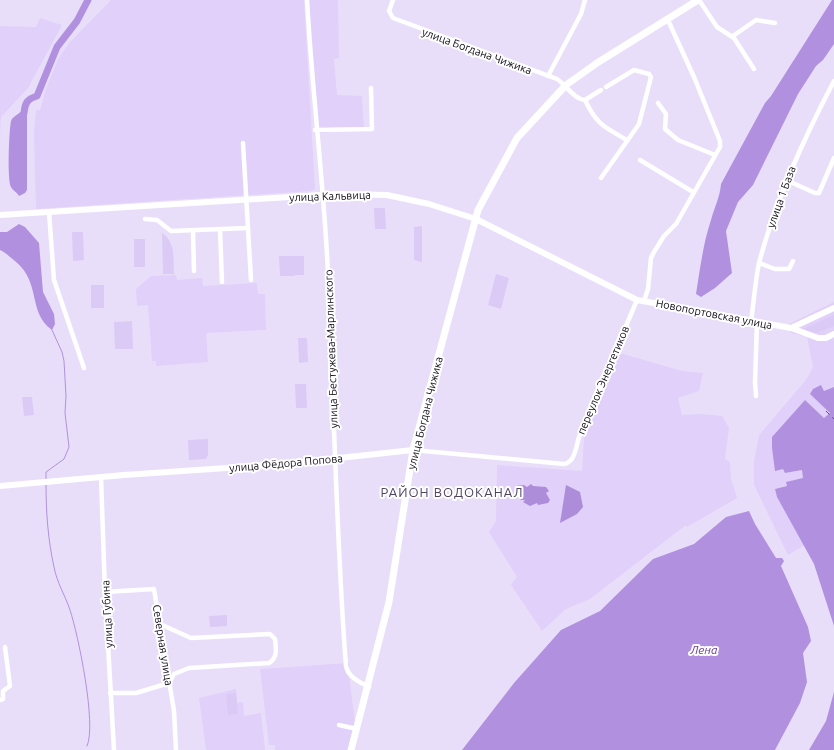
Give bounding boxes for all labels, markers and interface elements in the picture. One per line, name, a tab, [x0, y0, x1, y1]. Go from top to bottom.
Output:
street label: улица Богдана Чижика	[421, 26, 533, 76]
street label: улица 1 База	[764, 165, 798, 229]
street label: улица Кальвица	[289, 189, 371, 203]
street label: улица Бестужева-Марлинского	[322, 269, 340, 429]
street label: Новопортовская улица	[655, 297, 773, 331]
street label: переулок Энергетиков	[575, 324, 631, 436]
street label: улица Богдана Чижика	[405, 355, 445, 471]
street label: улица Фёдора Попова	[229, 452, 343, 474]
district label: РАЙОН ВОДОКАНАЛ	[381, 485, 524, 499]
street label: улица Губина	[99, 580, 115, 648]
street label: Северная улица	[151, 604, 175, 686]
water label: Лена	[690, 643, 718, 656]

